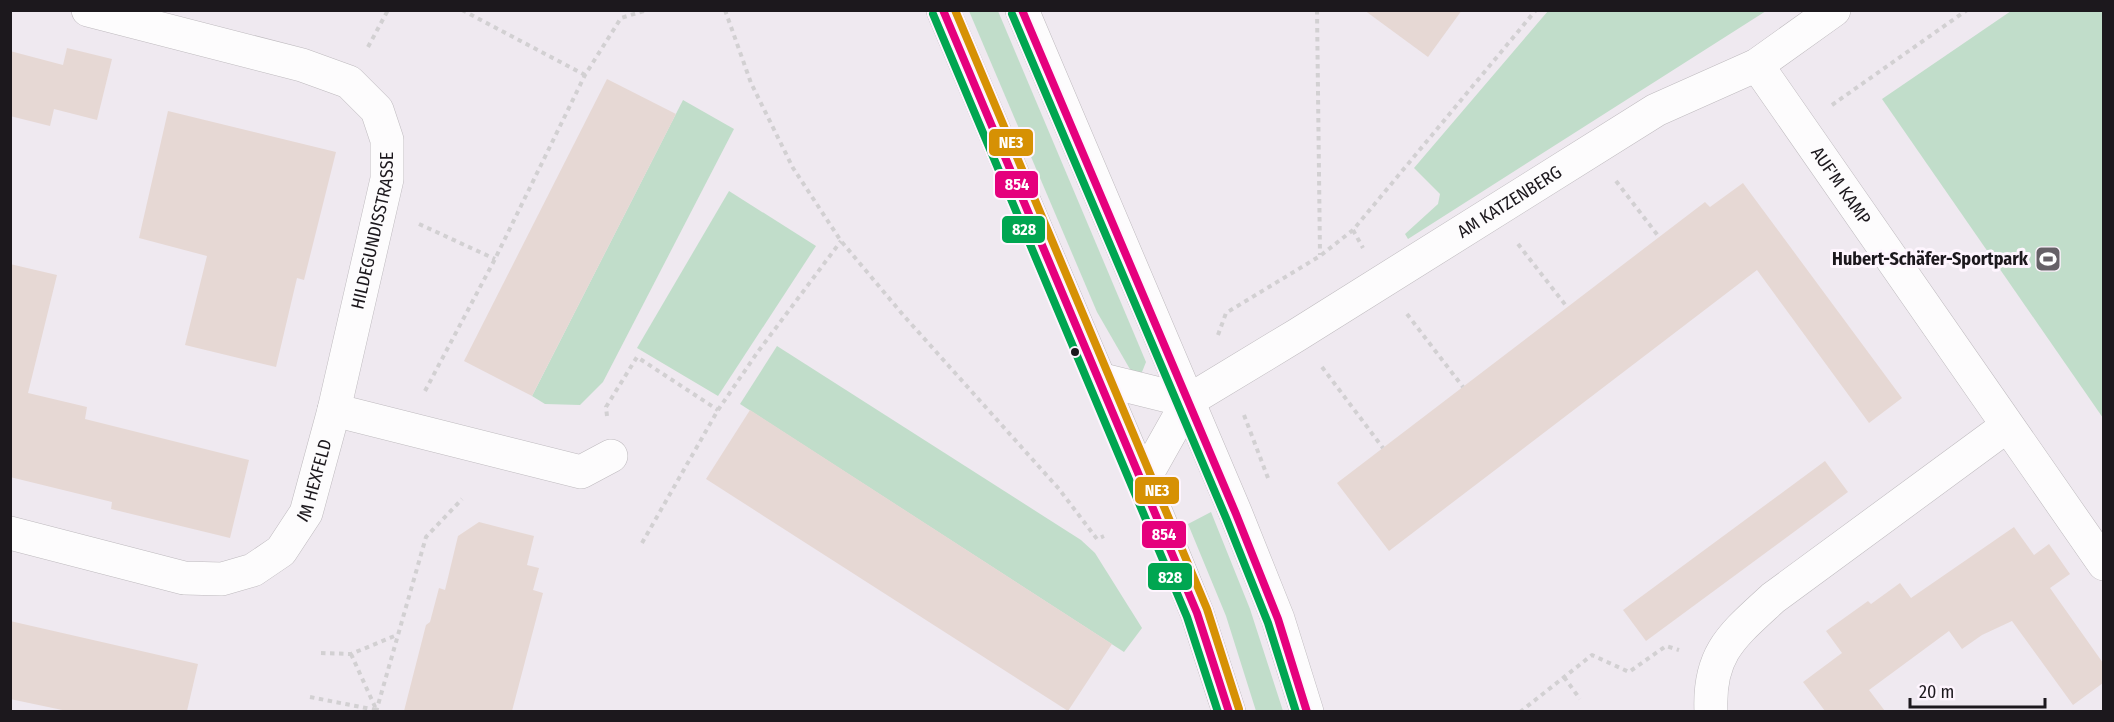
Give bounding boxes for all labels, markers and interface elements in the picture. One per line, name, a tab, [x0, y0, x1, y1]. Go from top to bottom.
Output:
line badge: NE3	[988, 128, 1034, 157]
text: NE3	[999, 133, 1024, 152]
street label: AUF'M KAMP	[1806, 143, 1876, 229]
street label: HILDEGUNDISSTRASSE	[346, 152, 398, 311]
street label: AM KATZENBERG	[1453, 161, 1566, 243]
line badge: 854	[994, 170, 1039, 199]
text: 854	[1005, 175, 1029, 194]
line badge: 828	[1001, 215, 1046, 244]
text: 828	[1012, 220, 1037, 239]
sports icon: Hubert-Schäfer-Sportpark	[2033, 244, 2063, 274]
place label: Hubert-Schäfer-Sportpark	[1832, 248, 2029, 270]
unlabelled marker	[1069, 346, 1081, 358]
street label: IM HEXFELD	[292, 437, 337, 526]
line badge: NE3	[1134, 476, 1180, 505]
text: NE3	[1145, 481, 1170, 500]
line badge: 854	[1141, 520, 1187, 549]
text: 854	[1152, 525, 1176, 544]
line badge: 828	[1147, 562, 1193, 591]
text: 828	[1158, 568, 1183, 587]
scale bar	[1910, 671, 2045, 709]
text: 20 m	[1919, 681, 1954, 703]

